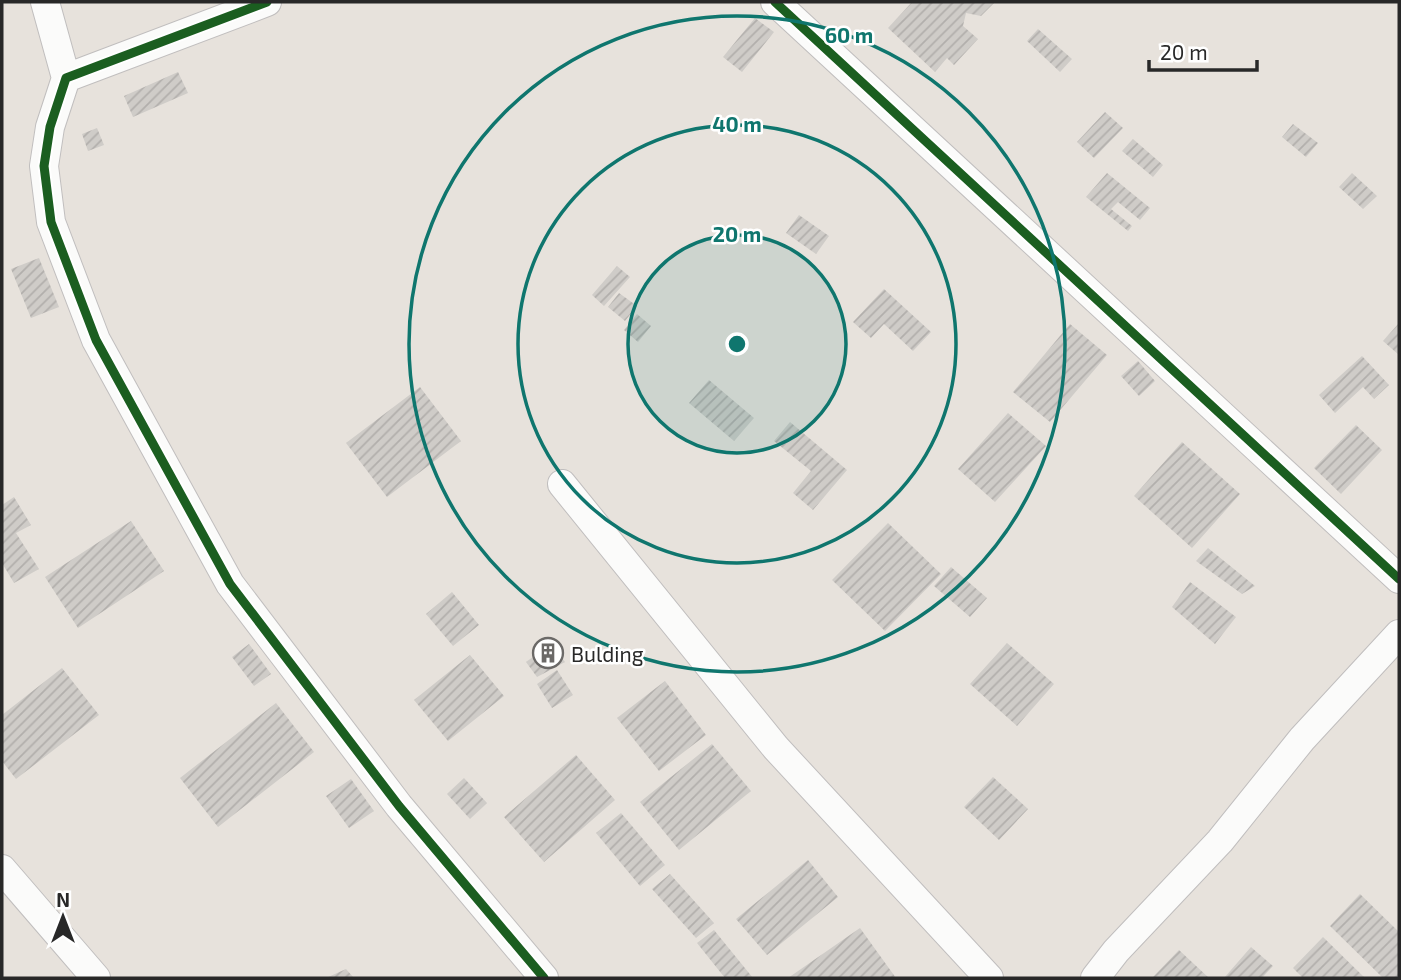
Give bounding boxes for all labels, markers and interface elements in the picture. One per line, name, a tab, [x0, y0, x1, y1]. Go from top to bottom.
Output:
text: 60 m	[825, 22, 873, 47]
scale bar	[1149, 28, 1258, 72]
text: 20 m	[1160, 39, 1208, 64]
text: 40 m	[712, 111, 762, 136]
text: 20 m	[713, 221, 761, 246]
centre of rings	[725, 332, 749, 356]
building icon: Bulding	[531, 636, 565, 670]
place label: Bulding	[571, 641, 644, 666]
north arrow	[28, 882, 98, 952]
text: N	[56, 888, 70, 911]

